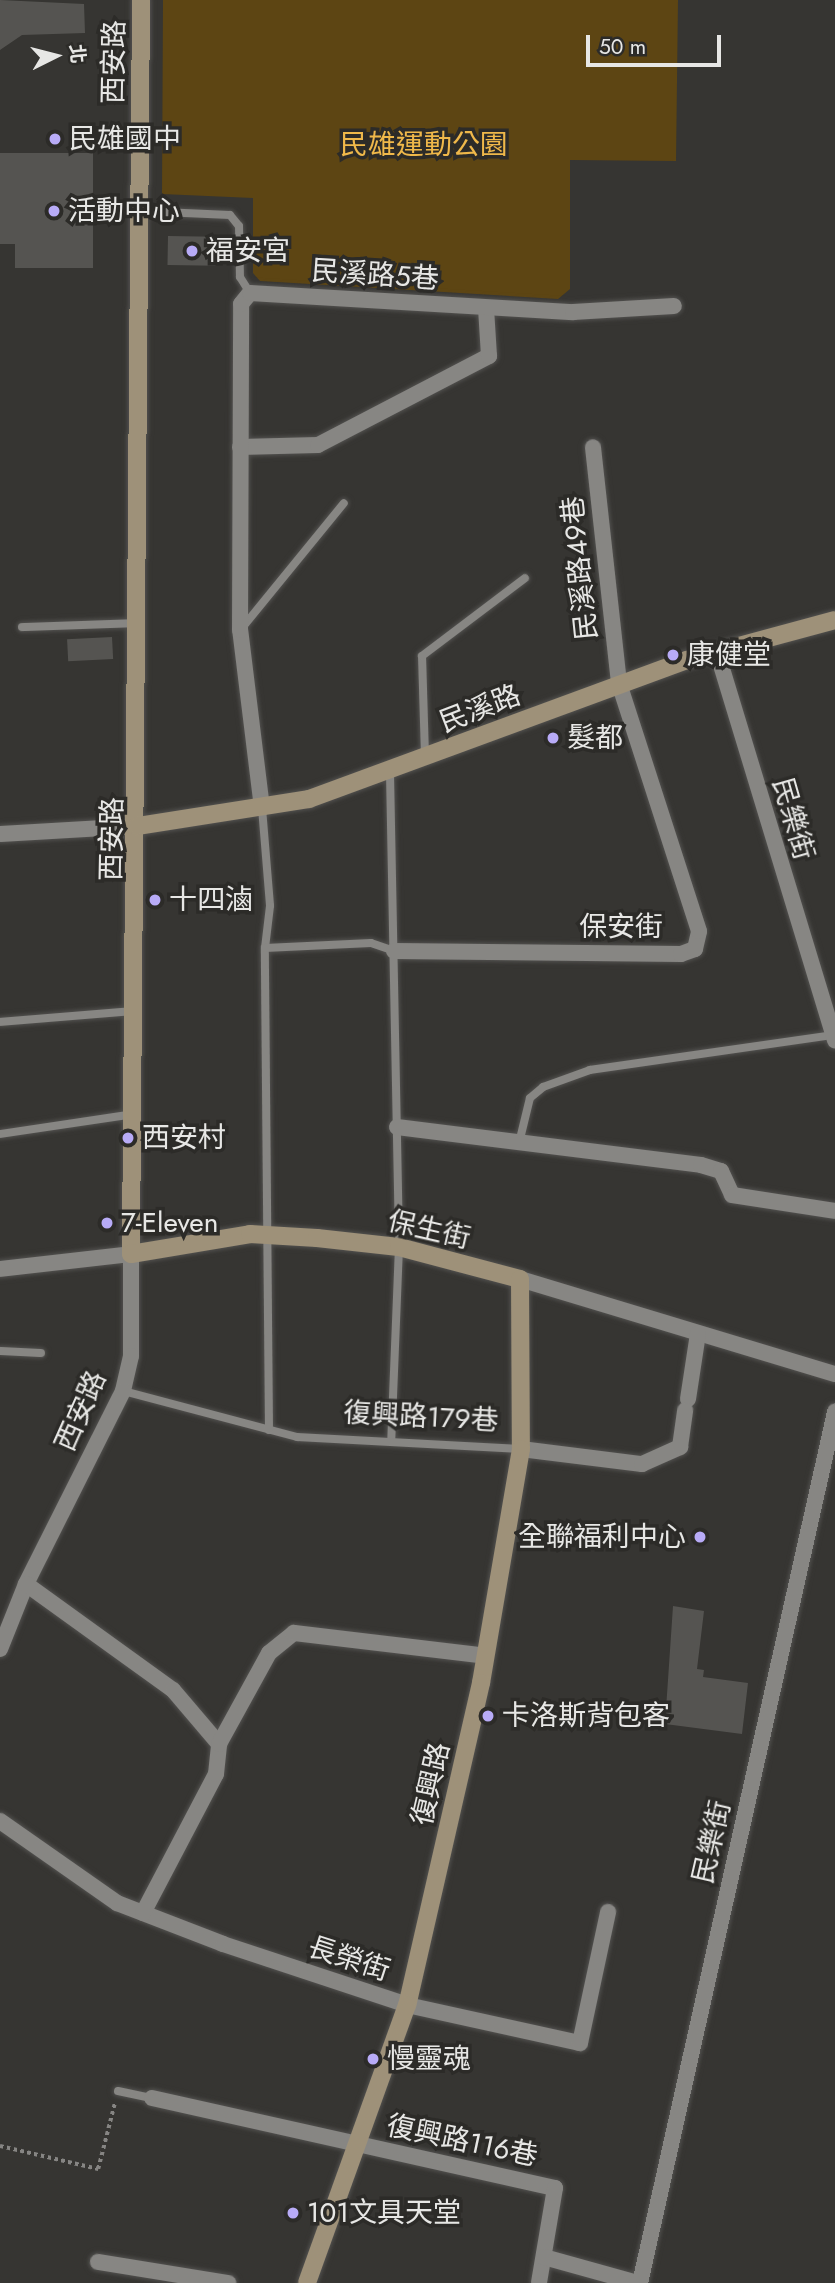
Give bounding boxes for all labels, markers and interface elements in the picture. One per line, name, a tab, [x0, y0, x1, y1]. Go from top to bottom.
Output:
street label: 西安路	[96, 20, 132, 104]
north arrow	[21, 21, 91, 91]
scale bar	[590, 21, 725, 65]
text: 50 m	[599, 32, 646, 62]
text: 北	[63, 43, 92, 65]
place label: 民雄國中	[69, 122, 181, 156]
park label: 民雄運動公園	[340, 128, 508, 162]
marker: 民雄國中	[47, 131, 63, 147]
place label: 活動中心	[68, 194, 180, 228]
marker: 活動中心	[46, 203, 62, 219]
place label: 福安宮	[206, 234, 290, 268]
marker: 福安宮	[184, 243, 200, 259]
street label: 民溪路5巷	[310, 254, 440, 296]
street label: 民溪路49巷	[556, 494, 604, 642]
place label: 康健堂	[687, 638, 771, 672]
marker: 康健堂	[665, 647, 681, 663]
street label: 民溪路	[435, 678, 525, 740]
place label: 髮都	[567, 721, 623, 755]
marker: 髮都	[545, 730, 561, 746]
street label: 民樂街	[765, 774, 821, 864]
street label: 西安路	[94, 797, 130, 881]
place label: 十四滷	[169, 883, 253, 917]
marker: 十四滷	[147, 892, 163, 908]
street label: 保安街	[579, 910, 663, 944]
place label: 西安村	[142, 1121, 226, 1155]
marker: 西安村	[120, 1130, 136, 1146]
street label: 保生街	[384, 1204, 474, 1256]
place label: 7-Eleven	[121, 1206, 218, 1240]
marker: 7-Eleven	[99, 1215, 115, 1231]
street label: 西安路	[49, 1366, 113, 1456]
street label: 復興路179巷	[343, 1396, 499, 1438]
place label: 全聯福利中心	[518, 1520, 686, 1554]
marker: 全聯福利中心	[692, 1529, 708, 1545]
place label: 卡洛斯背包客	[502, 1699, 670, 1733]
marker: 卡洛斯背包客	[480, 1708, 496, 1724]
street label: 復興路	[405, 1739, 457, 1829]
street label: 民樂街	[686, 1797, 738, 1887]
street label: 長榮街	[304, 1930, 394, 1988]
place label: 慢靈魂	[387, 2042, 471, 2076]
marker: 慢靈魂	[365, 2051, 381, 2067]
street label: 復興路116巷	[384, 2109, 540, 2173]
place label: 101文具天堂	[307, 2196, 461, 2230]
marker: 101文具天堂	[285, 2205, 301, 2221]

